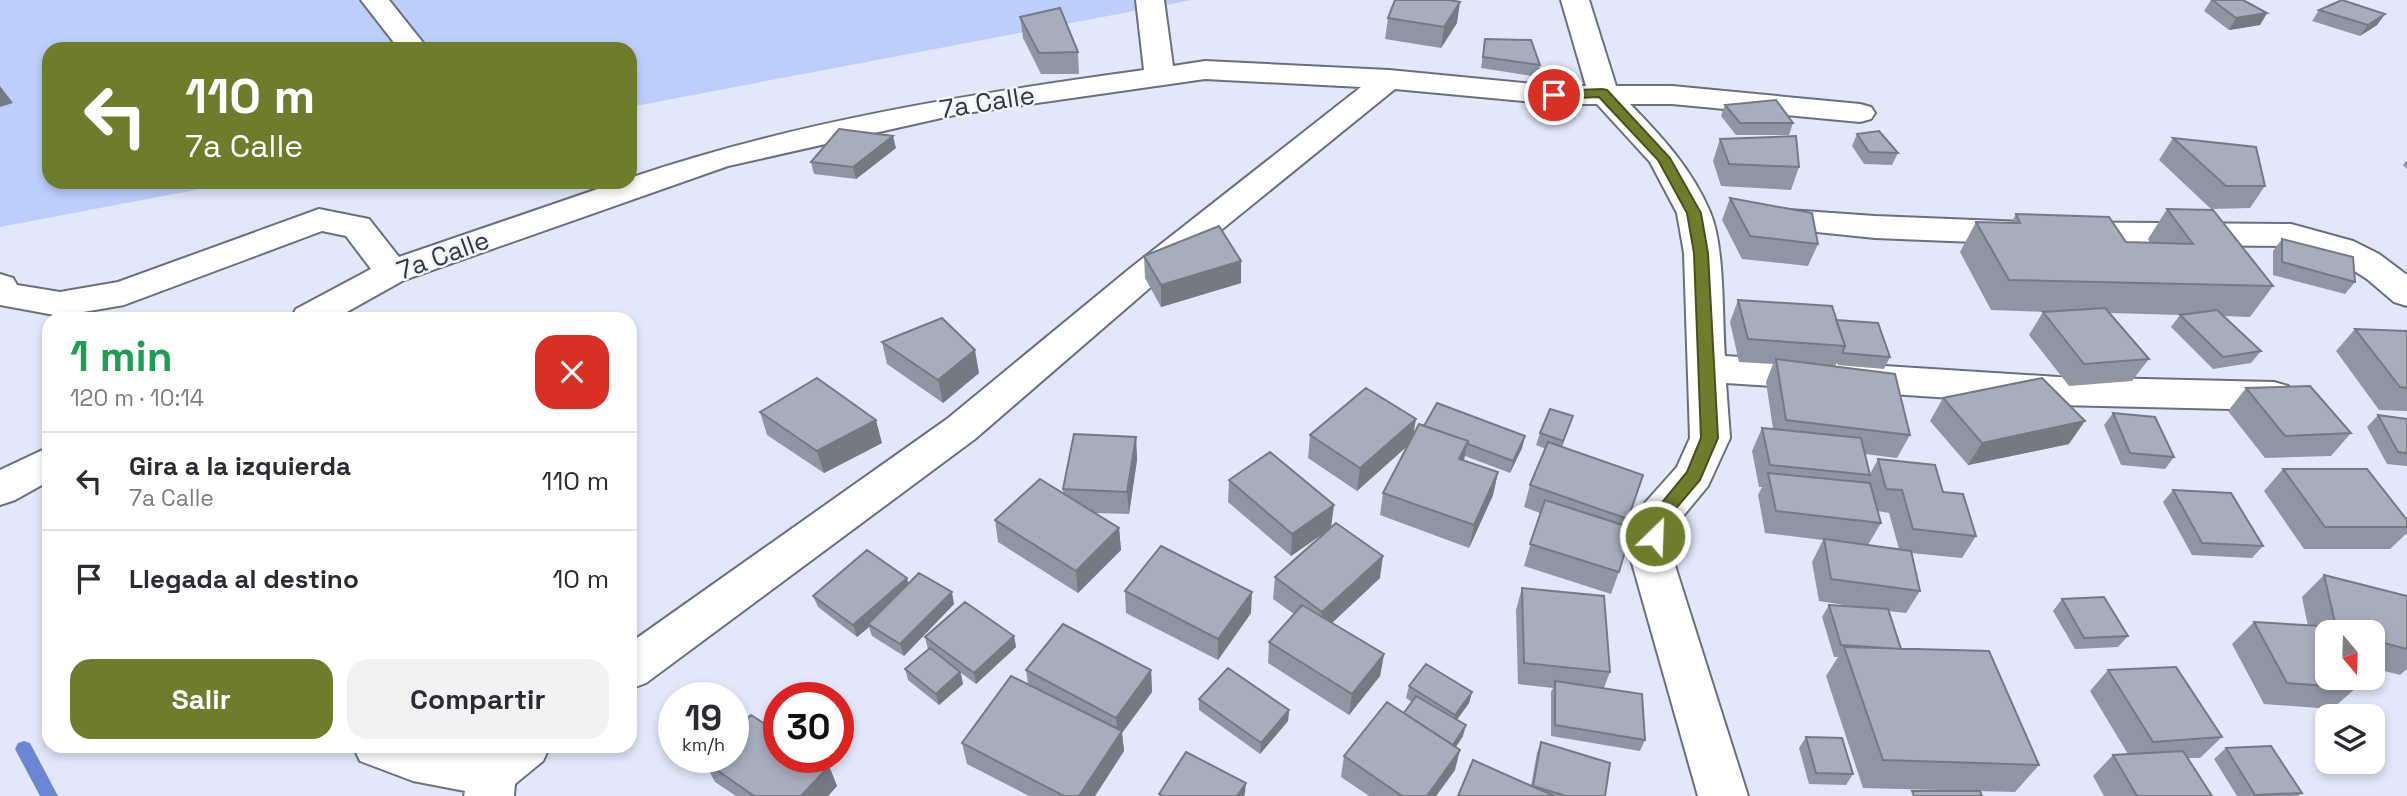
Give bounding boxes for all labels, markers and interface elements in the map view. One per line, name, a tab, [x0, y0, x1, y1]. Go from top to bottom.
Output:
text: 110 m	[185, 65, 315, 127]
pin	[1524, 65, 1584, 125]
icon: left	[70, 70, 161, 161]
icon: arrive	[1535, 76, 1573, 114]
street label: 7a Calle	[937, 78, 1037, 126]
text: 7a Calle	[185, 126, 303, 166]
street label: 7a Calle	[392, 223, 494, 287]
text: 1 min	[70, 330, 173, 383]
button: close	[535, 335, 609, 409]
text: 120 m · 10:14	[70, 383, 204, 413]
text: Gira a la izquierda	[129, 449, 351, 483]
icon: left	[70, 462, 108, 500]
text: 110 m	[542, 464, 609, 498]
text: 7a Calle	[129, 483, 214, 513]
position arrow	[1618, 499, 1692, 573]
icon: arrive	[70, 560, 108, 598]
text: Llegada al destino	[129, 562, 359, 596]
text: 10 m	[552, 562, 609, 596]
north arrow	[2315, 620, 2385, 690]
map controls	[2315, 620, 2385, 774]
button: Salir	[70, 659, 333, 739]
button: Compartir	[347, 659, 609, 739]
speed limit sign: 30	[763, 682, 854, 773]
text: 19	[685, 696, 722, 740]
button: layers	[2315, 704, 2385, 774]
text: km/h	[682, 733, 725, 756]

